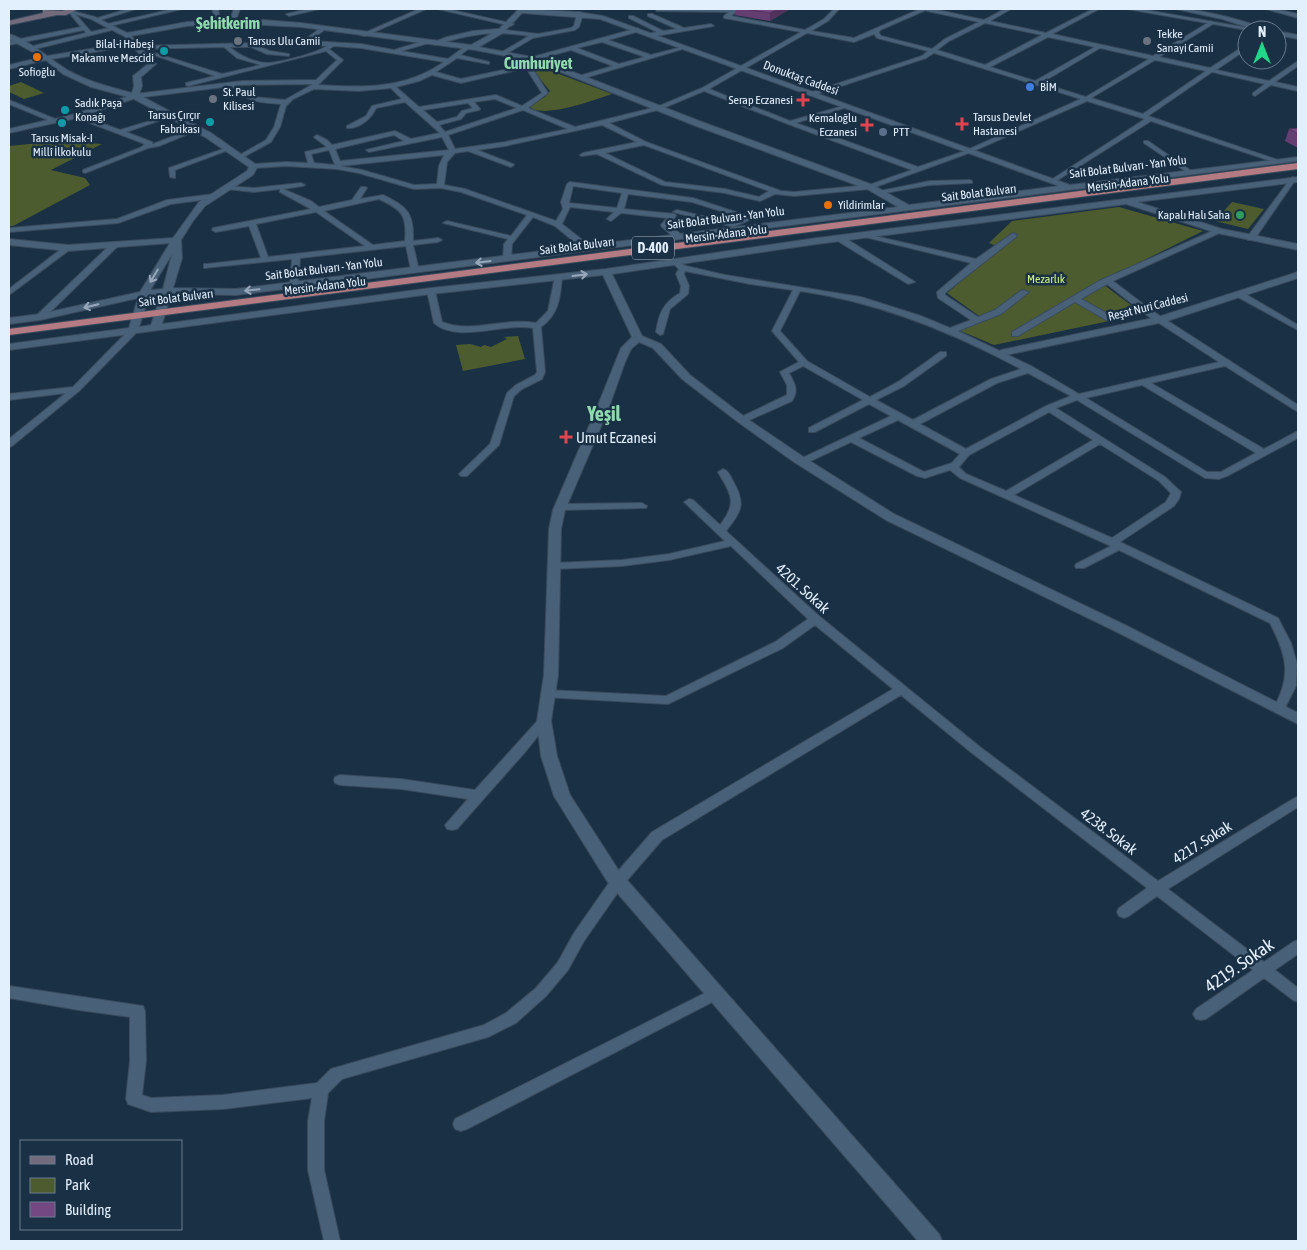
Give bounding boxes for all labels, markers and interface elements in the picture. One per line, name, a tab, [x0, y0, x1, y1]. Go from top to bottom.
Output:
district label: Şehitkerim	[196, 14, 260, 32]
north arrow	[1237, 20, 1287, 70]
text: N	[1258, 24, 1266, 40]
place label: Tekke Sanayi Camii	[1157, 27, 1214, 55]
place label: Tarsus Ulu Camii	[248, 34, 320, 48]
marker: Tarsus Ulu Camii	[232, 35, 244, 47]
marker: Tekke Sanayi Camii	[1141, 35, 1153, 47]
place label: Bilal-i Habeşi Makamı ve Mescidi	[71, 37, 154, 65]
marker: Bilal-i Habeşi Makamı ve Mescidi	[158, 45, 170, 57]
marker: Sofioğlu	[31, 51, 43, 63]
district label: Cumhuriyet	[504, 54, 573, 72]
street label: Donuktaş Caddesi	[761, 58, 841, 98]
place label: Sofioğlu	[19, 65, 55, 79]
place label: BİM	[1040, 80, 1057, 94]
marker: BİM	[1024, 81, 1036, 93]
place label: St. Paul Kilisesi	[223, 85, 256, 113]
marker: St. Paul Kilisesi	[207, 93, 219, 105]
place label: Serap Eczanesi	[729, 93, 793, 107]
marker: Serap Eczanesi	[797, 94, 809, 106]
place label: Sadık Paşa Konağı	[75, 96, 122, 124]
marker: Sadık Paşa Konağı	[59, 104, 71, 116]
place label: Tarsus Çırçır Fabrikası	[148, 108, 200, 136]
place label: Tarsus Devlet Hastanesi	[973, 110, 1032, 138]
place label: Kemaloğlu Eczanesi	[809, 111, 857, 139]
marker: Tarsus Çırçır Fabrikası	[204, 116, 216, 128]
marker: Tarsus Misak-I Millî İlkokulu	[56, 117, 68, 129]
marker: Tarsus Devlet Hastanesi	[955, 117, 969, 131]
marker: Kemaloğlu Eczanesi	[861, 119, 873, 131]
place label: PTT	[893, 125, 910, 139]
marker: PTT	[877, 126, 889, 138]
place label: Tarsus Misak-I Millî İlkokulu	[31, 131, 93, 159]
street label: Sait Bolat Bulvarı - Yan Yolu	[1069, 153, 1188, 181]
street label: Mersin-Adana Yolu	[1086, 171, 1170, 195]
street label: Sait Bolat Bulvarı	[941, 181, 1017, 205]
place label: Yildirimlar	[838, 198, 885, 212]
marker: Yildirimlar	[822, 199, 834, 211]
street label: Sait Bolat Bulvarı - Yan Yolu	[667, 204, 786, 232]
place label: Kapalı Halı Saha	[1158, 208, 1230, 222]
marker: Kapalı Halı Saha	[1234, 209, 1246, 221]
street label: Mersin-Adana Yolu	[684, 222, 768, 246]
street label: Sait Bolat Bulvarı	[539, 234, 615, 258]
road number: D-400	[632, 237, 674, 260]
street label: Sait Bolat Bulvarı - Yan Yolu	[265, 255, 384, 283]
one-way arrow	[475, 257, 491, 267]
one-way arrow	[148, 269, 158, 283]
one-way arrow	[572, 270, 588, 280]
park label: Mezarlık	[1027, 272, 1066, 286]
street label: Mersin-Adana Yolu	[283, 274, 367, 298]
one-way arrow	[244, 285, 260, 295]
street label: Sait Bolat Bulvarı	[138, 286, 214, 310]
street label: Reşat Nuri Caddesi	[1107, 290, 1189, 324]
one-way arrow	[83, 302, 99, 311]
district label: Yeşil	[586, 402, 622, 425]
place label: Umut Eczanesi	[576, 429, 656, 446]
marker: Umut Eczanesi	[560, 431, 572, 443]
street label: 4201. Sokak	[773, 559, 834, 617]
street label: 4238. Sokak	[1077, 804, 1141, 858]
street label: 4217. Sokak	[1169, 817, 1235, 867]
street label: 4219. Sokak	[1200, 933, 1278, 996]
legend	[20, 1140, 182, 1230]
text: Road	[65, 1151, 94, 1168]
text: Park	[65, 1176, 90, 1193]
text: Building	[65, 1201, 111, 1218]

